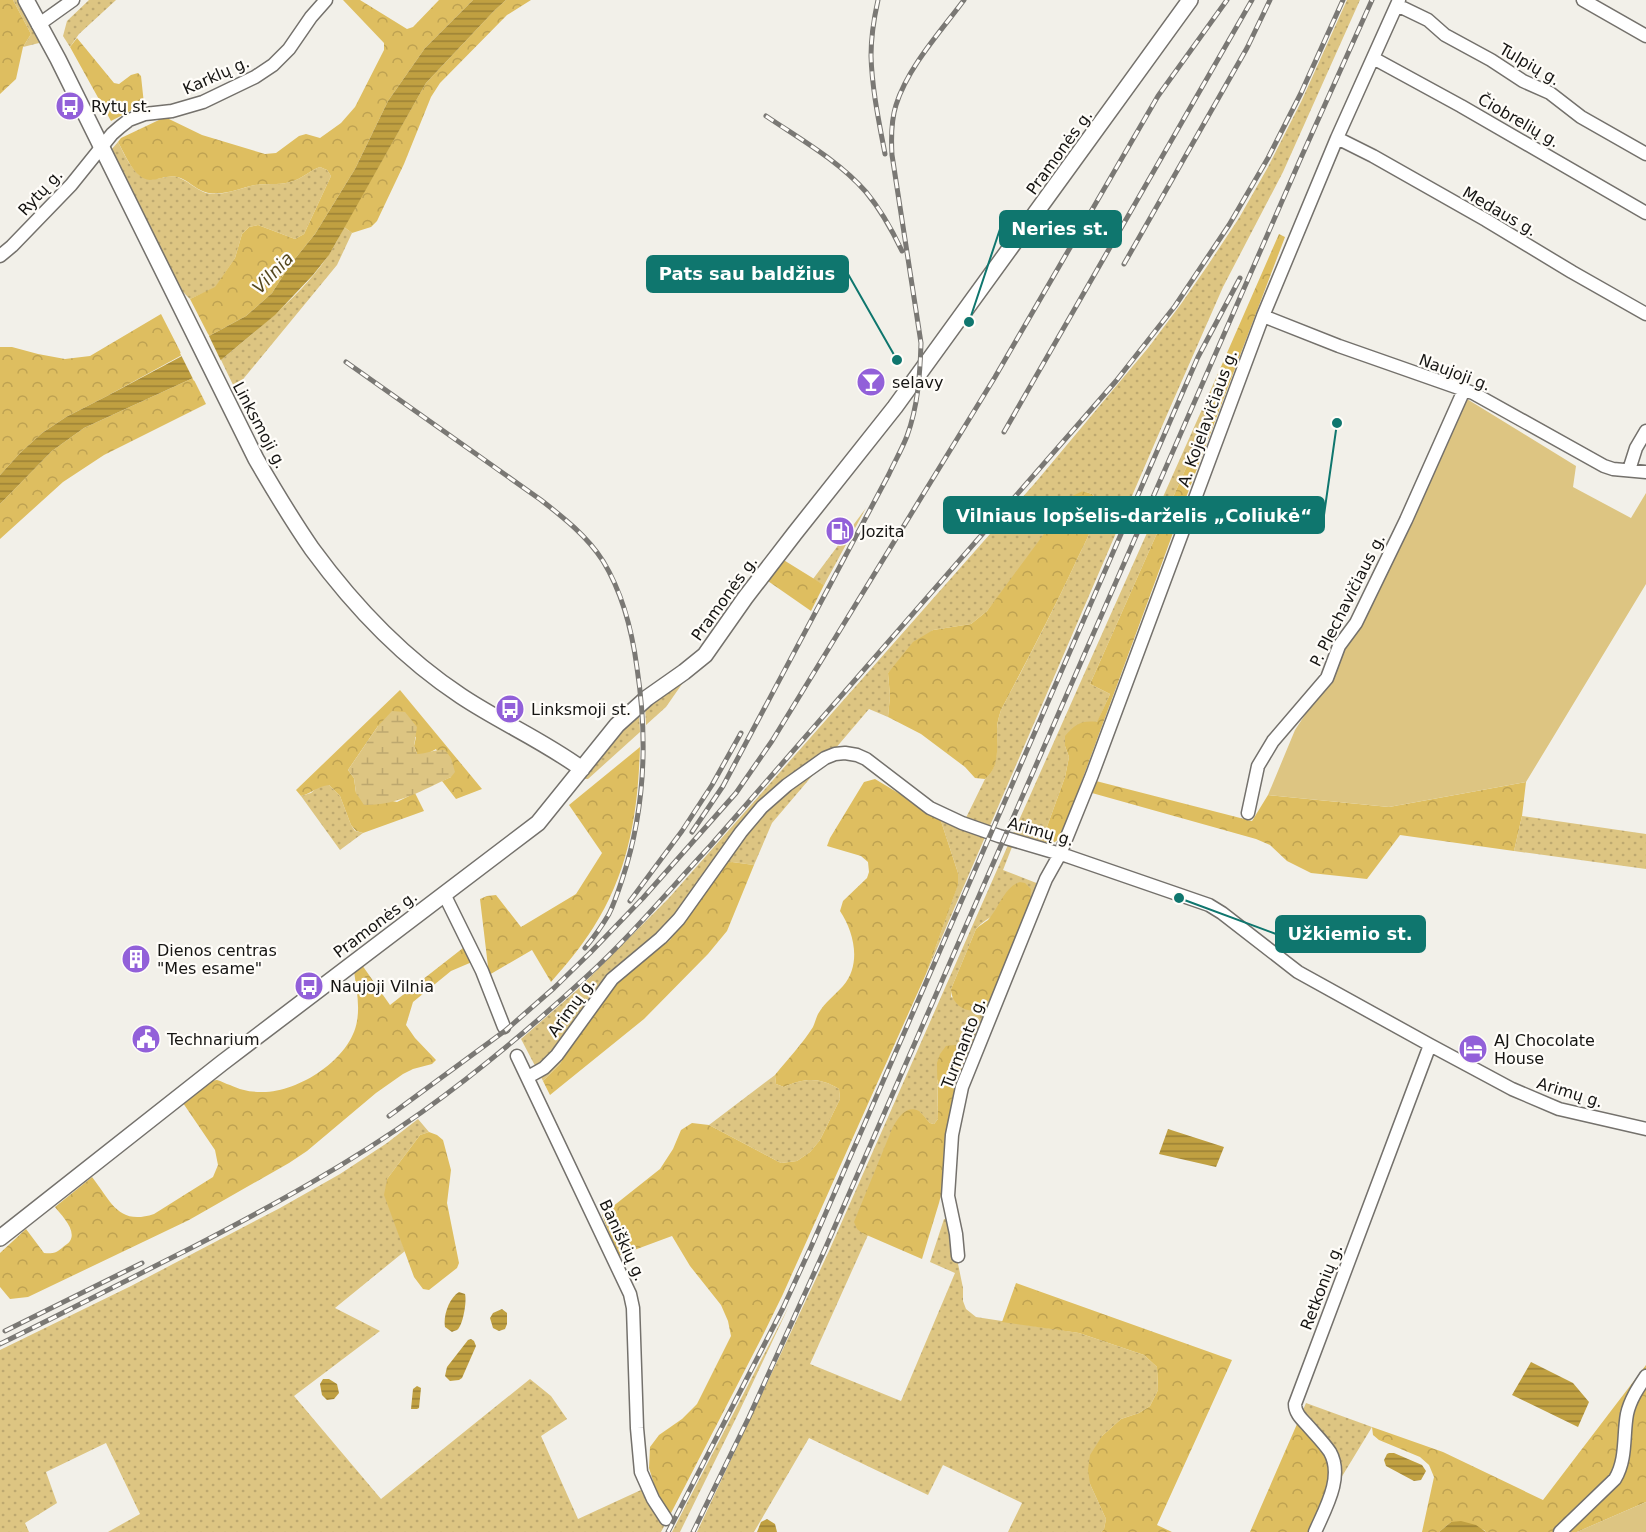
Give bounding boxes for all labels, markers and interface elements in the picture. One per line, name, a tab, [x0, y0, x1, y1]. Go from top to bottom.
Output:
street label: Tulpių g.	[1495, 39, 1564, 89]
street label: Karklų g.	[180, 52, 252, 99]
street label: Čiobrelių g.	[1475, 89, 1563, 151]
bus stop icon: Rytų st.	[54, 90, 86, 122]
place label: Rytų st.	[91, 97, 152, 116]
street label: Pramonės g.	[1022, 106, 1096, 198]
street label: Rytų g.	[14, 165, 67, 219]
street label: Medaus g.	[1459, 183, 1540, 240]
callout: Neries st.	[1000, 211, 1121, 247]
text: Neries st.	[1011, 218, 1109, 239]
water label: Vilnia	[248, 247, 297, 298]
callout: Pats sau baldžius	[647, 256, 848, 292]
text: Pats sau baldžius	[659, 263, 835, 284]
street label: A. Kojelavičiaus g.	[1174, 347, 1241, 489]
street label: Naujoji g.	[1416, 350, 1493, 395]
bar icon: selavy	[855, 366, 887, 398]
place label: selavy	[892, 373, 943, 392]
street label: Linksmoji g.	[229, 379, 290, 472]
callout: Vilniaus lopšelis-darželis „Coliukė“	[944, 497, 1324, 533]
text: Vilniaus lopšelis-darželis „Coliukė“	[956, 505, 1312, 526]
fuel station icon: Jozita	[824, 515, 856, 547]
place label: Jozita	[860, 522, 904, 541]
street label: P. Plechavičiaus g.	[1306, 531, 1389, 669]
street label: Pramonės g.	[687, 552, 761, 644]
bus stop icon: Linksmoji st.	[494, 693, 526, 725]
place label: Linksmoji st.	[531, 700, 631, 719]
street label: Arimų g.	[1006, 813, 1076, 850]
street label: Pramonės g.	[330, 887, 421, 962]
callout: Užkiemio st.	[1276, 916, 1425, 952]
text: Užkiemio st.	[1287, 923, 1413, 944]
place label: Dienos centras "Mes esame"	[157, 941, 277, 978]
building icon: Dienos centras "Mes esame"	[120, 943, 152, 975]
bus stop icon: Naujoji Vilnia	[293, 970, 325, 1002]
street label: Arimų g.	[544, 974, 599, 1040]
place label: Naujoji Vilnia	[330, 977, 434, 996]
street label: Turmanto g.	[937, 995, 989, 1092]
public building icon: Technarium	[130, 1023, 162, 1055]
place label: Technarium	[166, 1030, 260, 1049]
place label: AJ Chocolate House	[1494, 1031, 1595, 1068]
hotel icon: AJ Chocolate House	[1457, 1033, 1489, 1065]
street label: Arimų g.	[1535, 1073, 1605, 1112]
street label: Baniškių g.	[595, 1196, 650, 1284]
street label: Retkonių g.	[1296, 1242, 1346, 1333]

